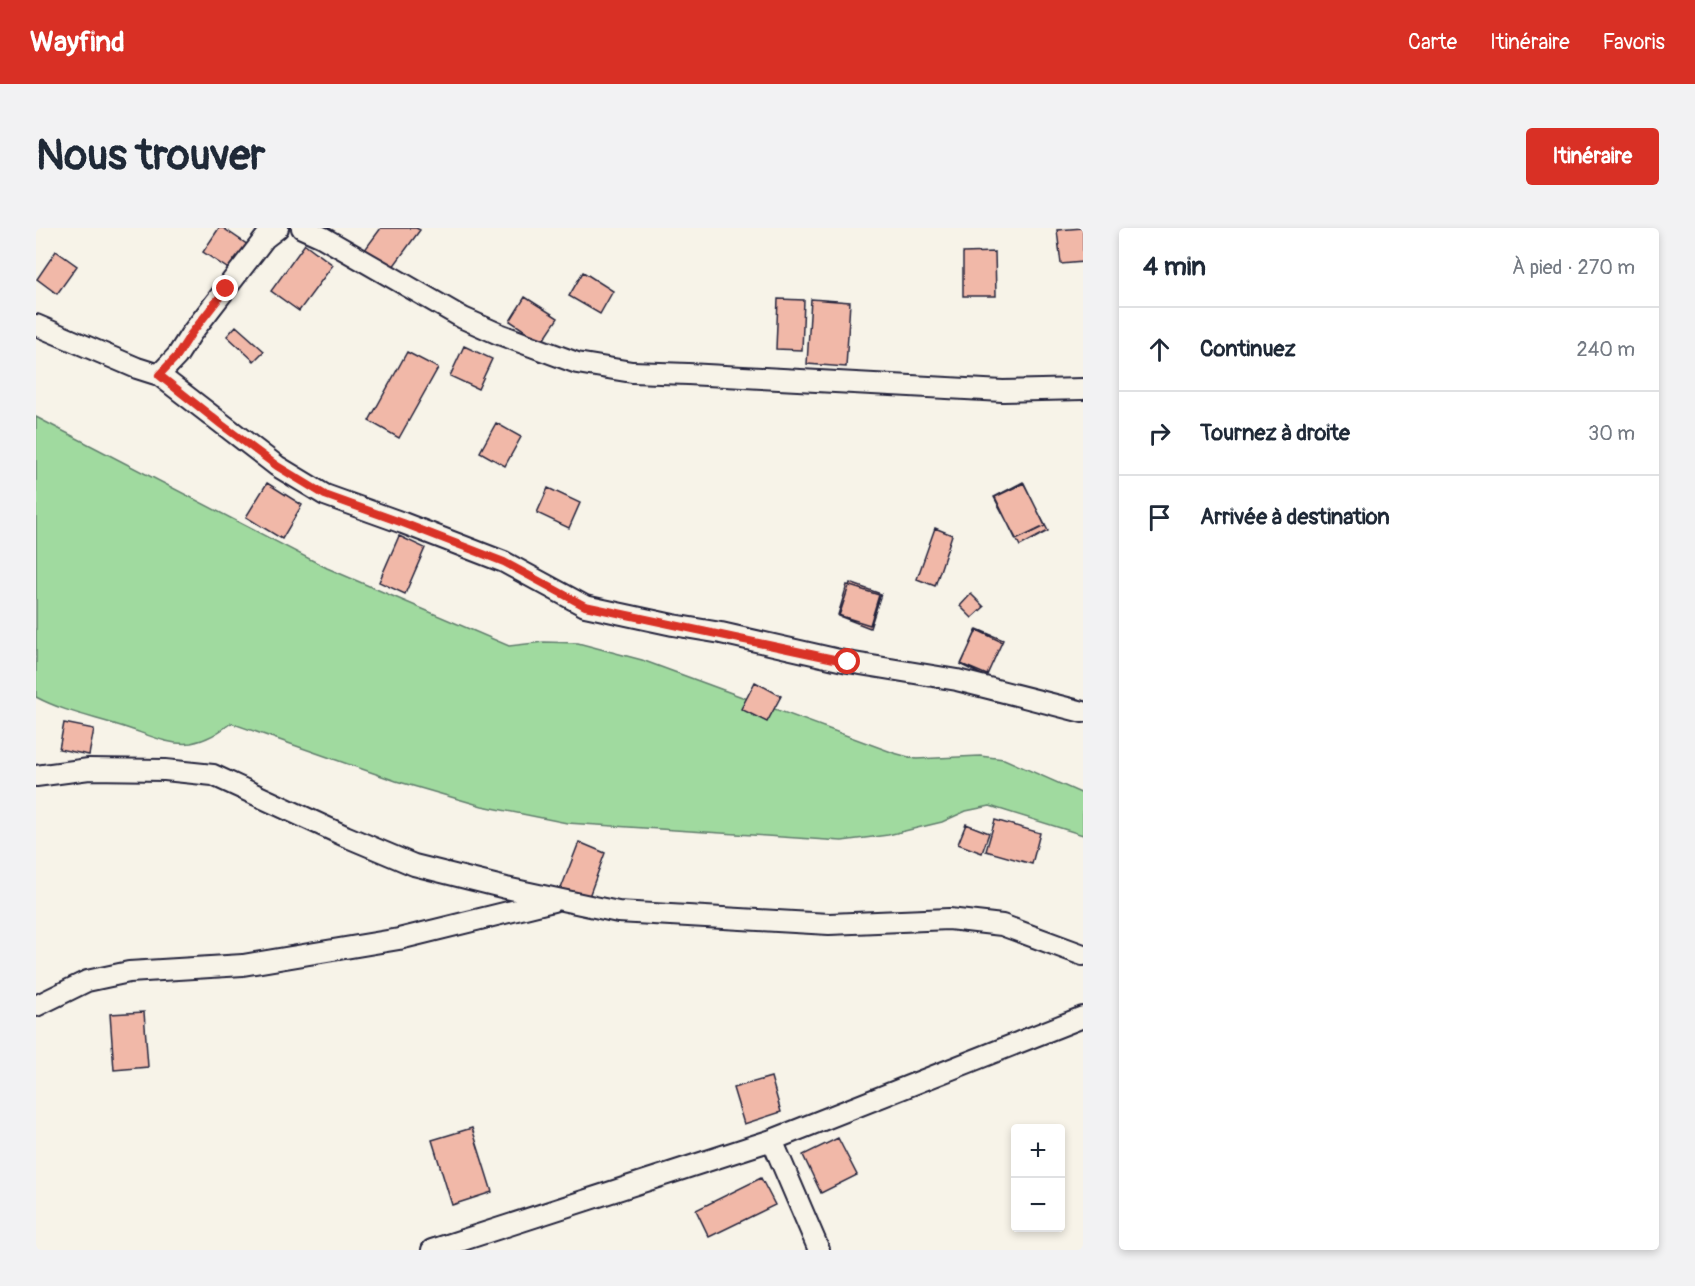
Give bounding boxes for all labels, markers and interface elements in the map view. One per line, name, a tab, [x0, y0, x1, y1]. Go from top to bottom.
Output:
text: Wayfind	[30, 25, 125, 60]
text: Carte	[1408, 29, 1457, 56]
text: Itinéraire	[1490, 29, 1570, 56]
text: Favoris	[1603, 29, 1665, 56]
button: Itinéraire	[1526, 128, 1659, 185]
text: Nous trouver	[36, 130, 265, 182]
text: 4 min	[1143, 251, 1206, 283]
text: À pied · 270 m	[1512, 255, 1635, 280]
route end	[212, 275, 238, 301]
icon: ahead	[1143, 333, 1176, 366]
text: Continuez	[1200, 335, 1296, 363]
text: 240 m	[1576, 337, 1635, 362]
icon: right	[1143, 417, 1176, 450]
text: Tournez à droite	[1200, 419, 1350, 447]
text: 30 m	[1588, 421, 1635, 446]
icon: arrive	[1143, 501, 1176, 534]
text: Arrivée à destination	[1200, 503, 1390, 531]
route start	[834, 648, 860, 674]
map controls	[1011, 1124, 1065, 1232]
button: +	[1011, 1124, 1065, 1178]
button: −	[1011, 1178, 1065, 1232]

